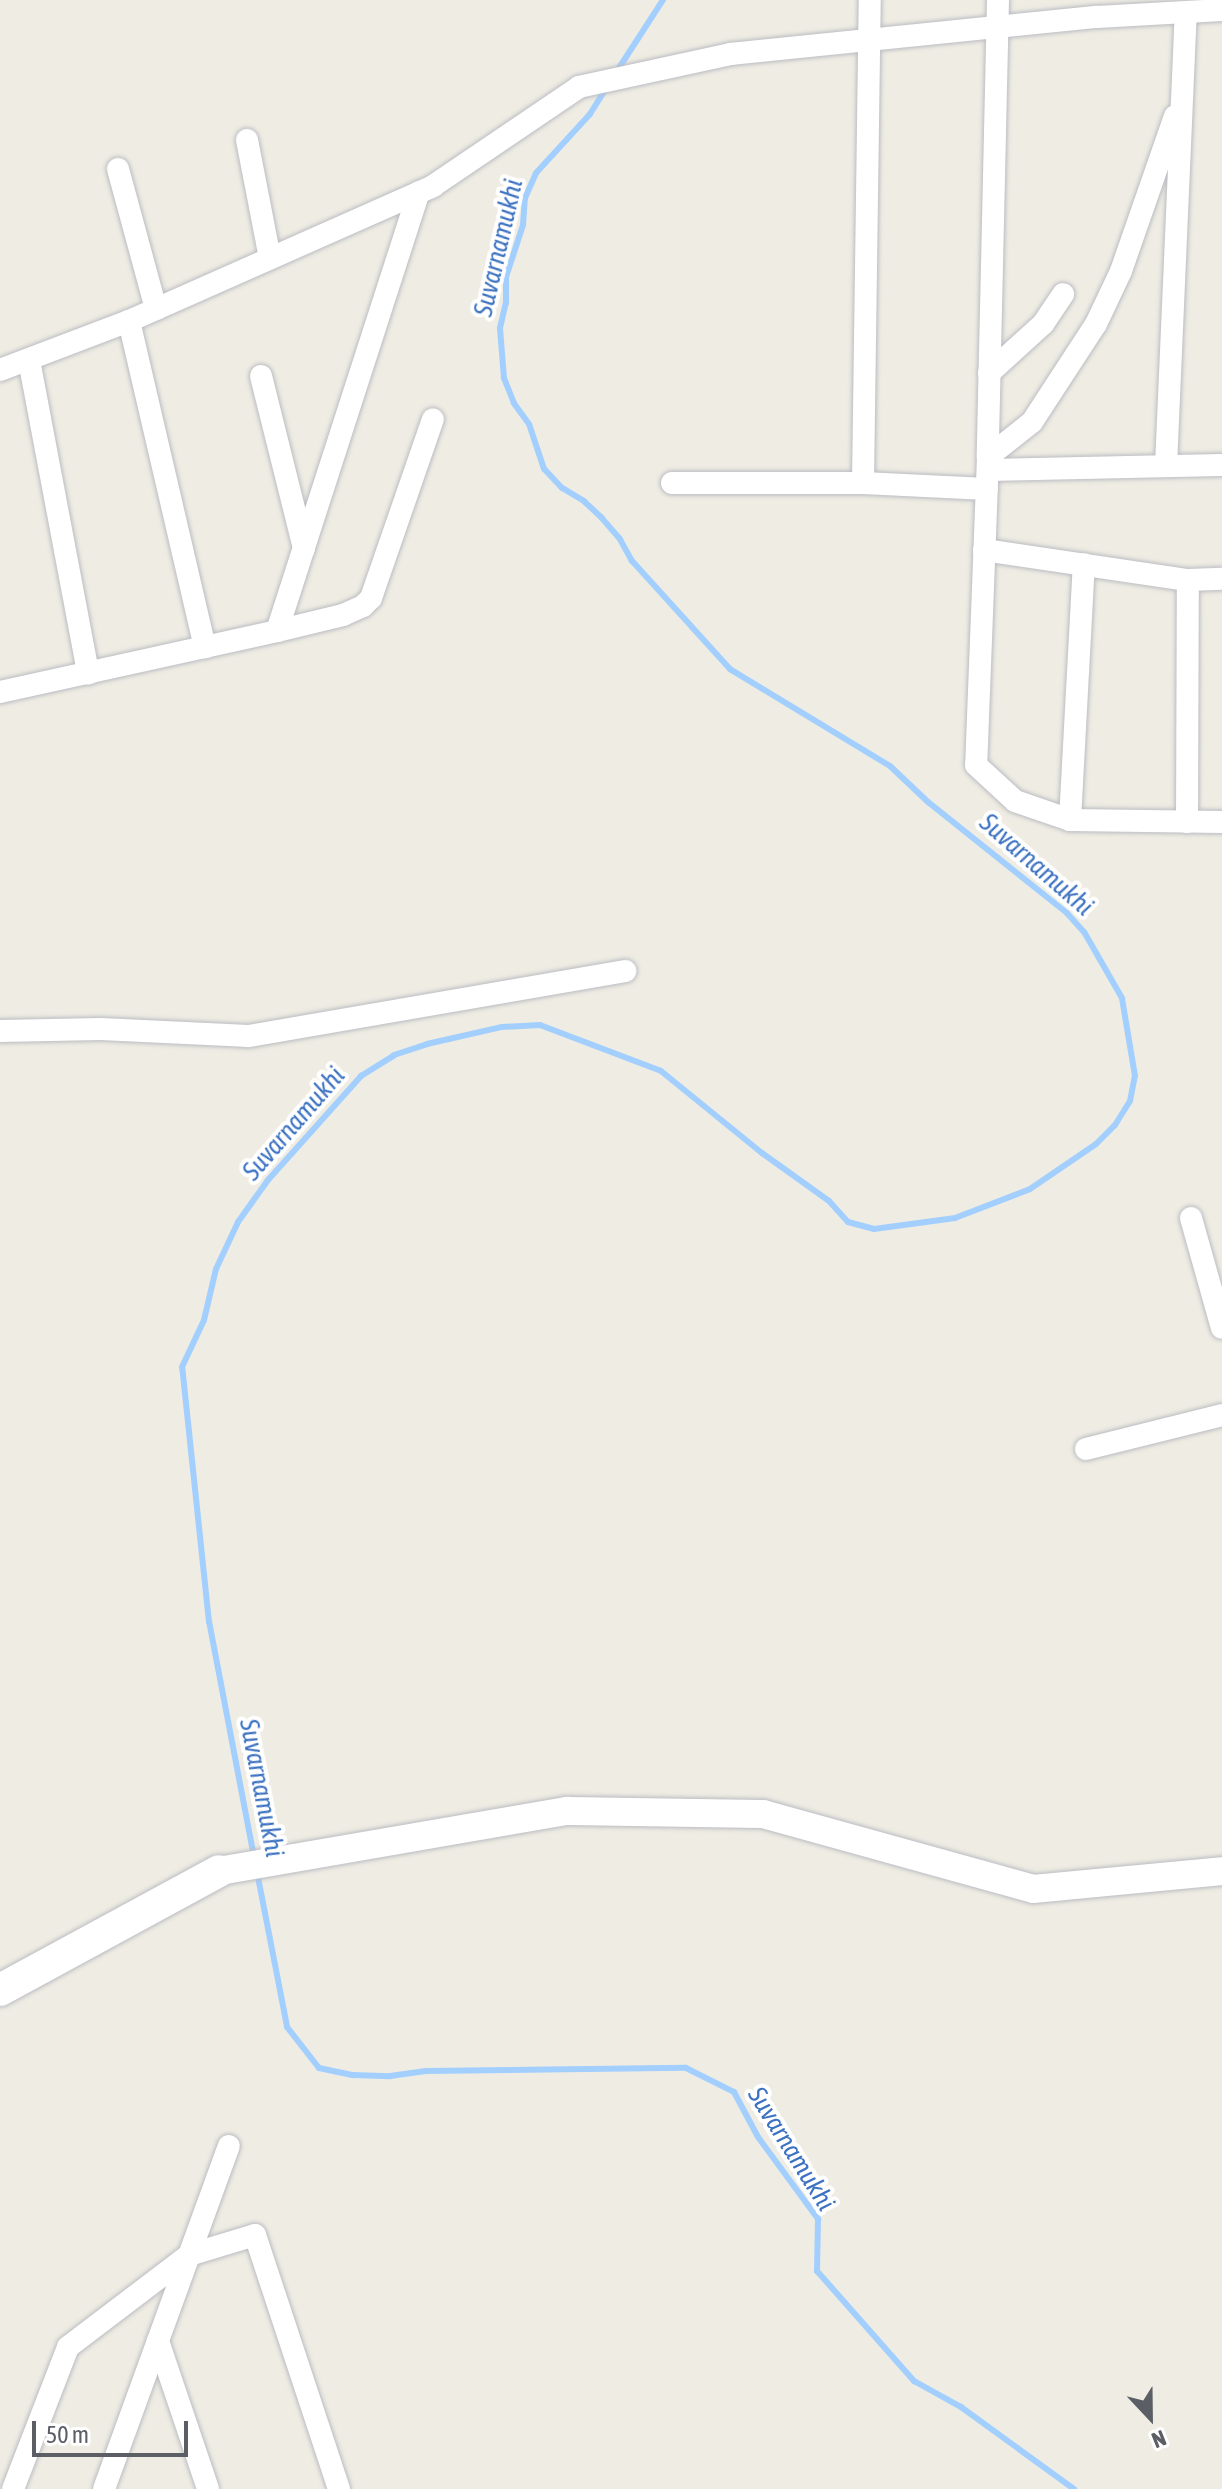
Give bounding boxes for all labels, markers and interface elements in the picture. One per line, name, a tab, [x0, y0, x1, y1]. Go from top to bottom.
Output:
water label: Suvarnamukhi	[468, 176, 530, 320]
water label: Suvarnamukhi	[973, 807, 1099, 923]
water label: Suvarnamukhi	[236, 1061, 352, 1187]
water label: Suvarnamukhi	[232, 1716, 290, 1860]
water label: Suvarnamukhi	[741, 2081, 841, 2217]
north arrow	[1110, 2377, 1190, 2457]
scale bar	[36, 2405, 192, 2455]
text: 50 m	[46, 2421, 89, 2448]
text: N	[1148, 2425, 1170, 2454]

